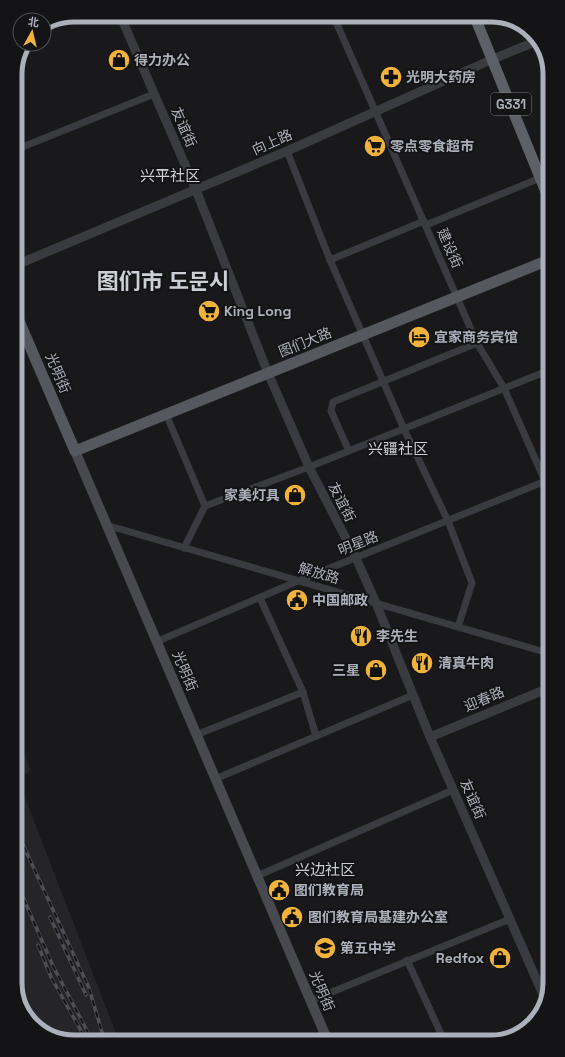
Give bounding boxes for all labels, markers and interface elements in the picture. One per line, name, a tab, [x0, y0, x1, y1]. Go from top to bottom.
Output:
north arrow	[12, 12, 52, 52]
text: 北	[27, 14, 40, 30]
shop icon: 得力办公	[106, 47, 132, 73]
place label: 得力办公	[134, 51, 190, 69]
pharmacy icon: 光明大药房	[378, 64, 404, 90]
place label: 光明大药房	[406, 68, 476, 86]
road number: G331	[491, 93, 531, 115]
street label: 友谊街	[167, 104, 201, 150]
street label: 向上路	[249, 125, 295, 159]
supermarket icon: 零点零食超市	[362, 133, 388, 159]
place label: 零点零食超市	[390, 137, 474, 155]
district label: 兴平社区	[140, 166, 200, 185]
street label: 建设街	[433, 225, 467, 271]
district label: 图们市 도문시	[97, 267, 229, 295]
supermarket icon: King Long	[196, 298, 222, 324]
place label: King Long	[224, 302, 291, 320]
street label: 图们大路	[276, 323, 334, 361]
hotel icon: 宜家商务宾馆	[406, 324, 432, 350]
place label: 宜家商务宾馆	[434, 328, 518, 346]
street label: 光明街	[42, 350, 74, 396]
district label: 兴疆社区	[368, 439, 428, 458]
street label: 友谊街	[324, 479, 360, 525]
shop icon: 家美灯具	[282, 482, 308, 508]
place label: 家美灯具	[224, 486, 280, 504]
street label: 明星路	[335, 527, 381, 559]
street label: 解放路	[296, 559, 342, 587]
public building icon: 中国邮政	[284, 587, 310, 613]
place label: 中国邮政	[312, 591, 368, 609]
restaurant icon: 李先生	[348, 623, 374, 649]
place label: 李先生	[376, 627, 418, 645]
street label: 光明街	[169, 648, 201, 694]
restaurant icon: 清真牛肉	[409, 650, 435, 676]
place label: 清真牛肉	[438, 654, 494, 672]
shop icon: 三星	[363, 657, 389, 683]
place label: 三星	[332, 661, 360, 679]
street label: 迎春路	[461, 683, 507, 715]
street label: 友谊街	[456, 776, 490, 822]
district label: 兴边社区	[295, 860, 355, 879]
public building icon: 图们教育局	[266, 877, 292, 903]
place label: 图们教育局	[294, 881, 364, 899]
public building icon: 图们教育局基建办公室	[279, 904, 305, 930]
place label: 图们教育局基建办公室	[308, 908, 448, 926]
school or university icon: 第五中学	[312, 935, 338, 961]
place label: 第五中学	[340, 939, 396, 957]
shop icon: Redfox	[487, 945, 513, 971]
place label: Redfox	[436, 949, 484, 967]
street label: 光明街	[306, 968, 338, 1014]

